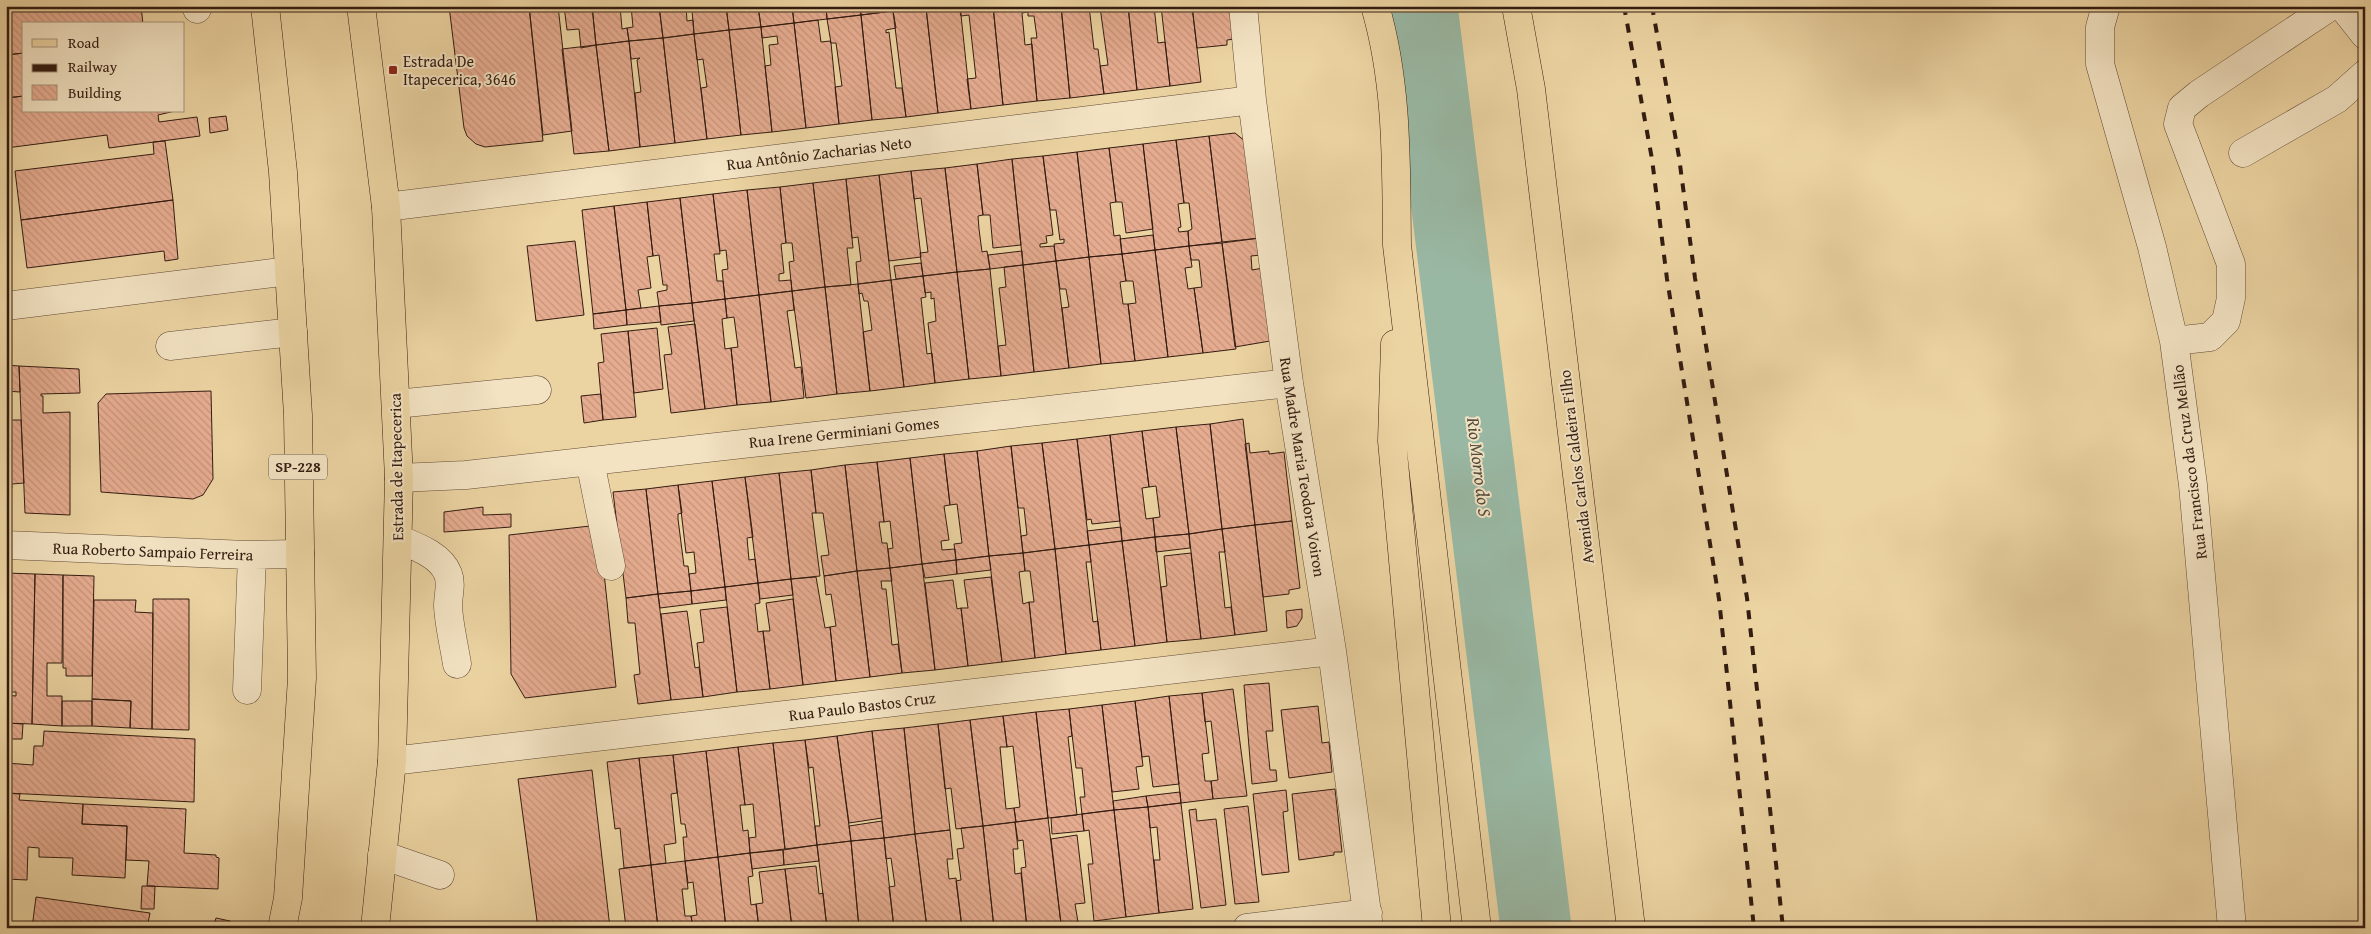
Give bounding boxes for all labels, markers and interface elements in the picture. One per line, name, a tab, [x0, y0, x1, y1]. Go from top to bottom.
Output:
legend	[22, 22, 185, 112]
text: Road	[68, 32, 99, 53]
place label: Estrada De Itapecerica, 3646	[403, 49, 516, 91]
text: Railway	[68, 56, 118, 77]
marker: Estrada De Itapecerica, 3646	[387, 64, 399, 76]
text: Building	[68, 82, 122, 103]
street label: Rua Antônio Zacharias Neto	[725, 130, 913, 176]
street label: Rua Madre Maria Teodora Voiron	[1274, 355, 1332, 579]
street label: Rua Francisco da Cruz Mellão	[2165, 363, 2213, 561]
street label: Avenida Carlos Caldeira Filho	[1552, 369, 1600, 565]
street label: Estrada de Itapecerica	[383, 392, 409, 541]
street label: Rua Irene Germiniani Gomes	[748, 410, 940, 454]
water label: Rio Morro do S	[1460, 415, 1499, 518]
road number: SP-228	[269, 454, 327, 480]
street label: Rua Roberto Sampaio Ferreira	[52, 536, 254, 567]
street label: Rua Paulo Bastos Cruz	[787, 685, 937, 727]

